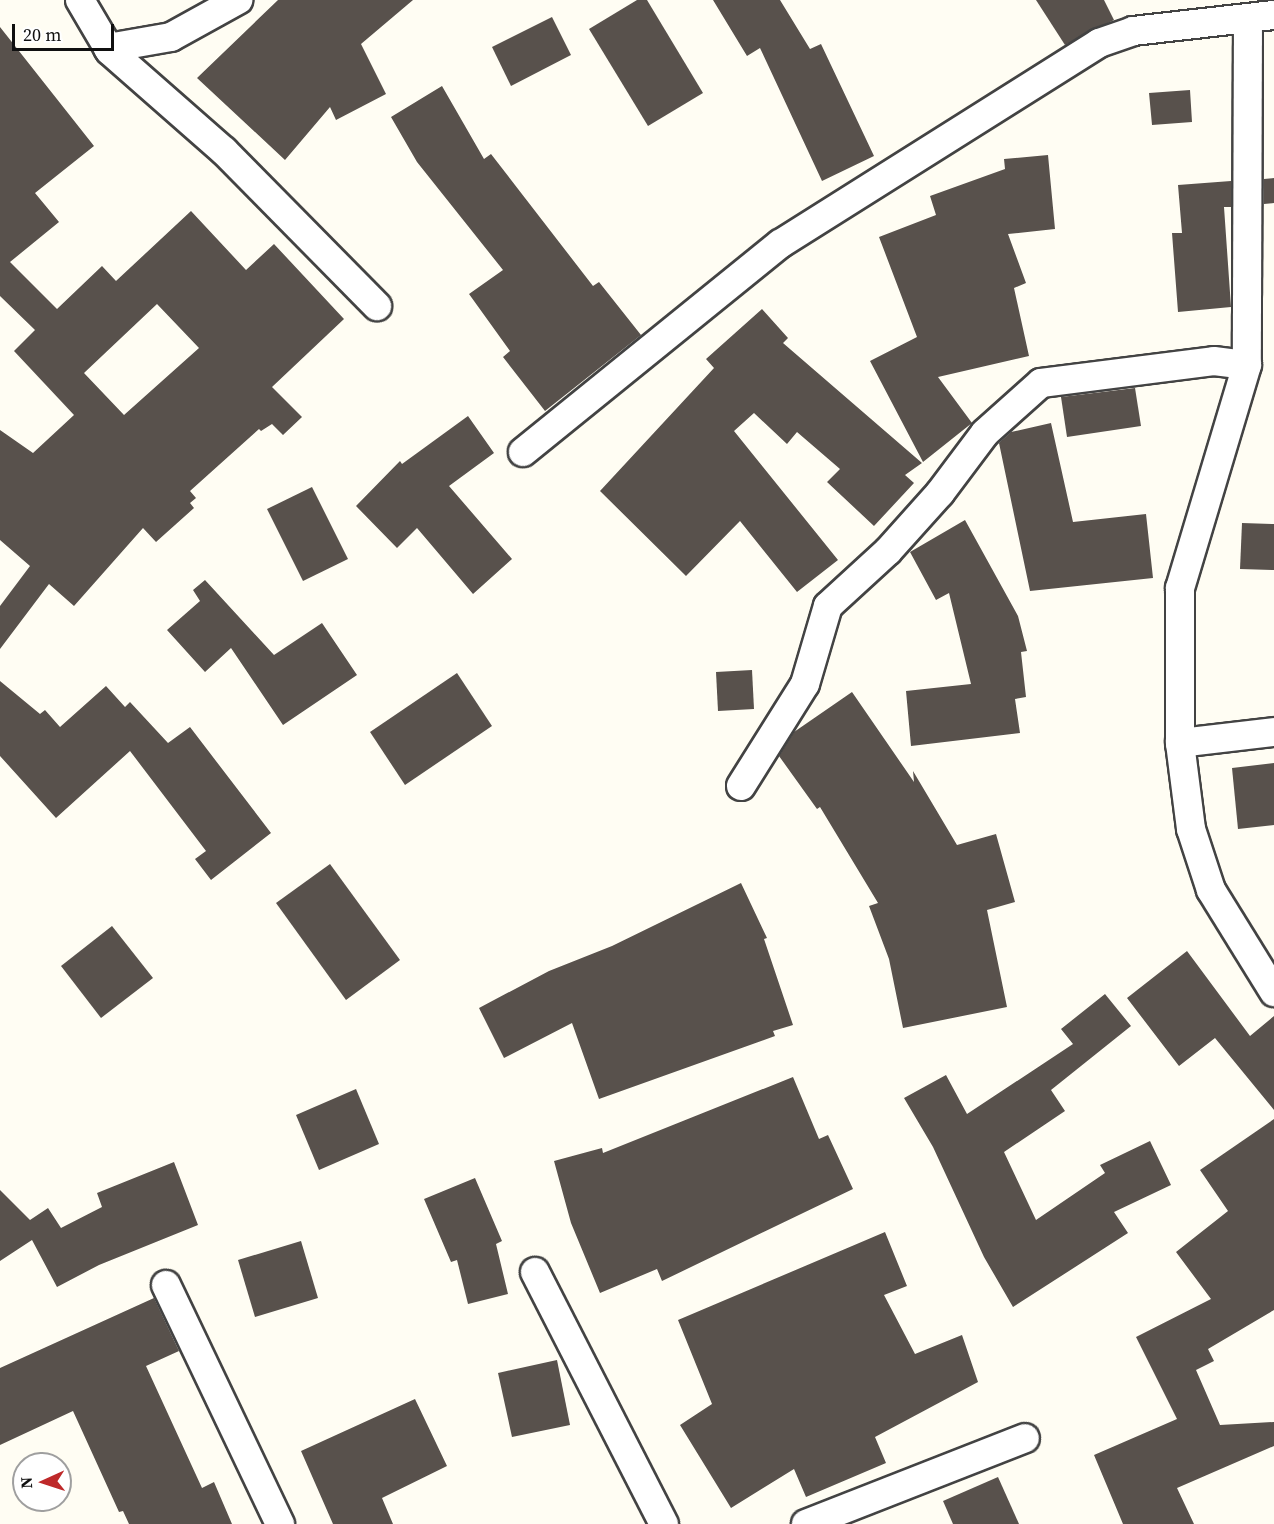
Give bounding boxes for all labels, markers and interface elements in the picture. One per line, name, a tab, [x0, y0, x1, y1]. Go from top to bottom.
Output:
scale bar	[15, 12, 117, 50]
text: 20 m	[23, 22, 61, 47]
north arrow	[12, 1452, 72, 1512]
text: N	[15, 1476, 37, 1489]

